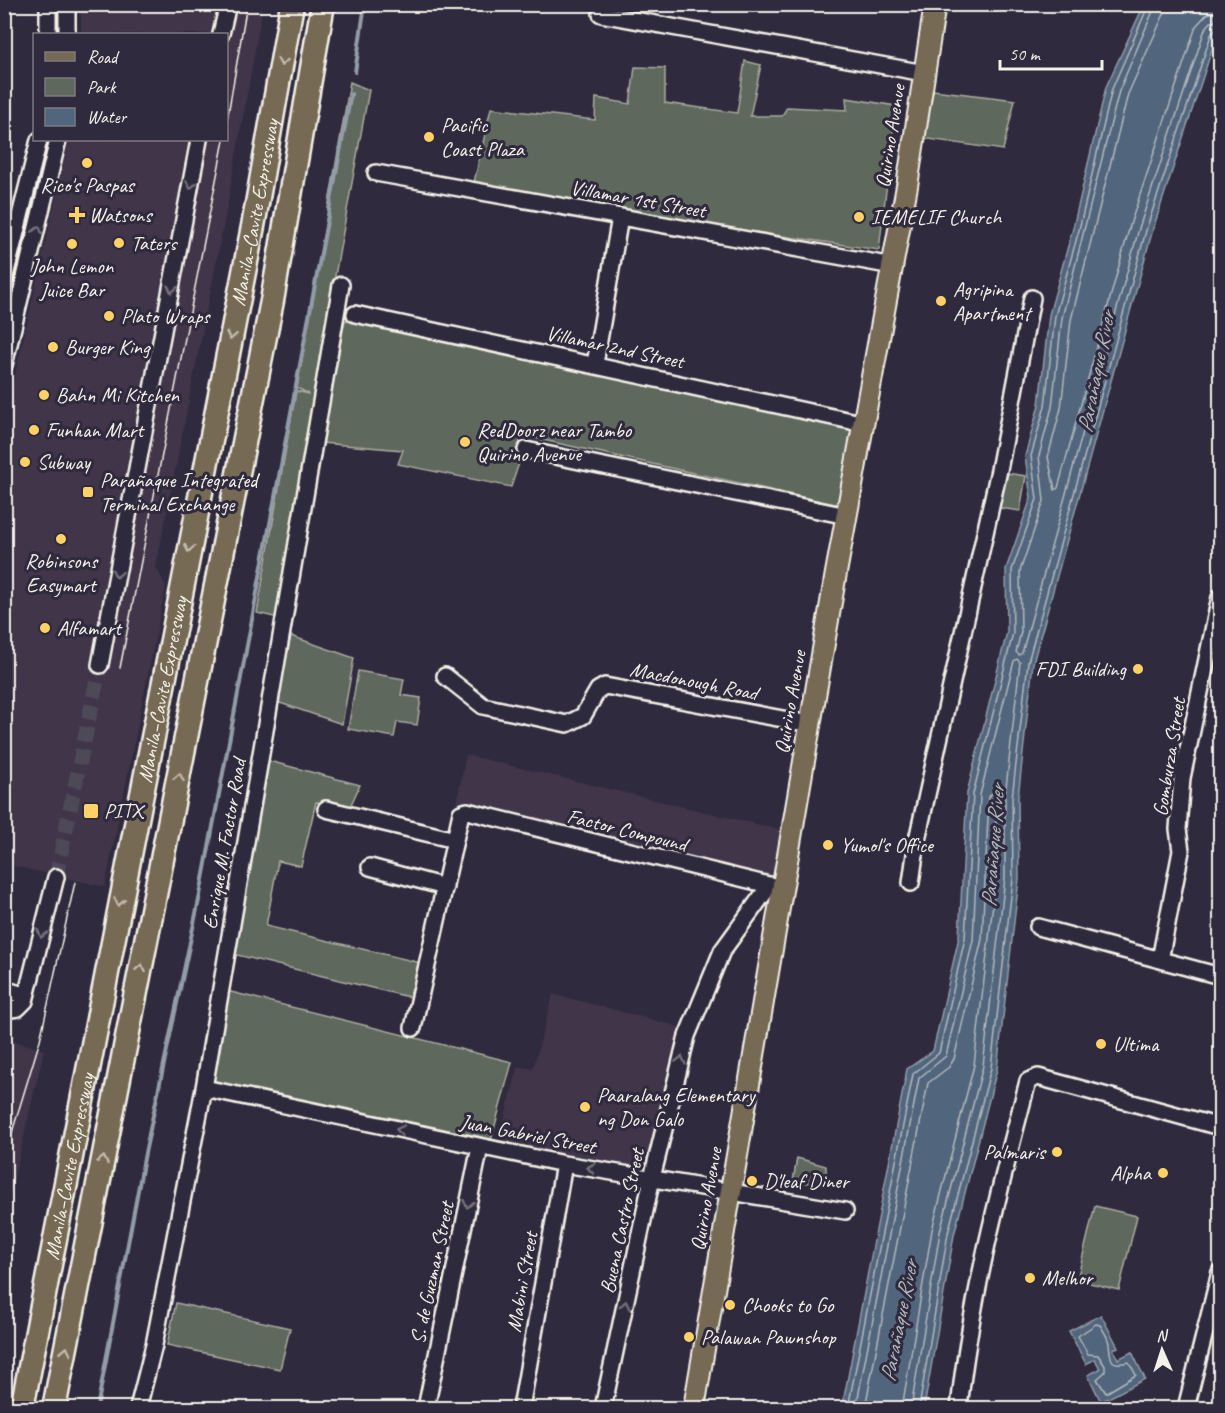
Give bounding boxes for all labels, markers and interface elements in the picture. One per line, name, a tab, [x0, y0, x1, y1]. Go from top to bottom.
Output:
legend	[33, 33, 228, 141]
scale bar	[1000, 33, 1102, 71]
text: 50 m	[1009, 43, 1042, 65]
text: Road	[87, 46, 120, 68]
one-way arrow	[277, 58, 289, 67]
text: Park	[87, 76, 117, 98]
street label: Quirino Avenue	[869, 80, 911, 189]
text: Water	[87, 106, 128, 128]
place label: Pacific Coast Plaza	[441, 112, 526, 162]
street label: Manila–Cavite Expressway	[225, 115, 285, 308]
marker: Pacific Coast Plaza	[422, 130, 436, 144]
marker: Rico's Paspas	[80, 156, 94, 170]
place label: Rico's Paspas	[40, 172, 136, 198]
street label: Villamar 1st Street	[568, 174, 710, 224]
one-way arrow	[185, 181, 197, 190]
place label: Watsons	[89, 202, 153, 228]
place label: IEMELIF Church	[871, 204, 1003, 230]
marker: Watsons	[70, 208, 84, 222]
marker: IEMELIF Church	[852, 210, 866, 224]
one-way arrow	[30, 226, 43, 236]
place label: Taters	[131, 230, 178, 256]
marker: Taters	[112, 236, 126, 250]
marker: John Lemon Juice Bar	[65, 237, 79, 251]
place label: John Lemon Juice Bar	[30, 253, 114, 303]
place label: Agripina Apartment	[953, 276, 1033, 326]
one-way arrow	[166, 284, 178, 293]
marker: Agripina Apartment	[934, 294, 948, 308]
place label: Plato Wraps	[121, 303, 211, 329]
water label: Parañaque River	[1071, 305, 1122, 435]
marker: Plato Wraps	[102, 309, 116, 323]
street label: Villamar 2nd Street	[544, 320, 688, 375]
one-way arrow	[225, 331, 238, 341]
place label: Burger King	[65, 334, 151, 360]
marker: Burger King	[46, 340, 60, 354]
place label: Bahn Mi Kitchen	[56, 382, 179, 408]
marker: Bahn Mi Kitchen	[37, 388, 51, 402]
place label: Funhan Mart	[46, 417, 145, 443]
place label: RedDoorz near Tambo Quirino Avenue	[477, 417, 633, 467]
marker: Funhan Mart	[27, 423, 41, 437]
marker: RedDoorz near Tambo Quirino Avenue	[458, 435, 472, 449]
place label: Subway	[37, 449, 92, 475]
marker: Subway	[18, 455, 32, 469]
place label: Parañaque Integrated Terminal Exchange	[100, 467, 261, 517]
marker: Parañaque Integrated Terminal Exchange	[81, 485, 95, 499]
marker: Robinsons Easymart	[54, 532, 68, 546]
one-way arrow	[183, 543, 196, 553]
place label: Robinsons Easymart	[25, 548, 99, 598]
one-way arrow	[111, 569, 124, 579]
street label: Manila–Cavite Expressway	[132, 592, 194, 785]
place label: Alfamart	[57, 615, 123, 641]
marker: Alfamart	[38, 621, 52, 635]
street label: Quirino Avenue	[768, 646, 812, 755]
street label: Macdonough Road	[628, 656, 763, 707]
place label: FDI Building	[1036, 656, 1128, 682]
marker: FDI Building	[1131, 662, 1145, 676]
street label: Gomburza Street	[1147, 694, 1192, 818]
street label: Enrique M. Factor Road	[196, 753, 252, 931]
one-way arrow	[172, 772, 185, 782]
water label: Parañaque River	[975, 780, 1012, 908]
place label: PITX	[104, 798, 146, 824]
marker: PITX	[82, 802, 100, 820]
street label: Factor Compound	[564, 803, 693, 858]
place label: Yumol's Office	[840, 832, 935, 858]
marker: Yumol's Office	[821, 838, 835, 852]
one-way arrow	[113, 897, 126, 907]
one-way arrow	[36, 929, 49, 939]
one-way arrow	[134, 964, 147, 974]
place label: Ultima	[1113, 1031, 1160, 1057]
marker: Ultima	[1094, 1037, 1108, 1051]
one-way arrow	[673, 1055, 686, 1065]
street label: Manila–Cavite Expressway	[38, 1069, 100, 1262]
place label: Paaralang Elementary ng Don Galo	[597, 1082, 757, 1132]
marker: Paaralang Elementary ng Don Galo	[578, 1100, 592, 1114]
street label: Juan Gabriel Street	[457, 1108, 600, 1160]
one-way arrow	[395, 1124, 405, 1137]
place label: Palmaris	[983, 1139, 1047, 1165]
street label: Quirino Avenue	[684, 1143, 728, 1252]
street label: Buena Castro Street	[594, 1144, 650, 1296]
marker: Palmaris	[1050, 1145, 1064, 1159]
one-way arrow	[96, 1155, 109, 1165]
place label: Alpha	[1110, 1160, 1153, 1186]
one-way arrow	[587, 1163, 596, 1175]
marker: Alpha	[1156, 1166, 1170, 1180]
place label: D'leaf Diner	[764, 1168, 851, 1194]
marker: D'leaf Diner	[745, 1174, 759, 1188]
street label: S. de Guzman Street	[404, 1198, 460, 1346]
one-way arrow	[462, 1199, 475, 1209]
street label: Mabini Street	[500, 1228, 544, 1334]
water label: Parañaque River	[874, 1254, 925, 1384]
place label: Melhor	[1042, 1265, 1094, 1291]
marker: Melhor	[1023, 1271, 1037, 1285]
place label: Chooks to Go	[742, 1292, 835, 1318]
marker: Chooks to Go	[723, 1298, 737, 1312]
one-way arrow	[618, 1300, 631, 1310]
north arrow	[1132, 1320, 1192, 1380]
place label: Palawan Pawnshop	[701, 1324, 837, 1350]
text: N	[1156, 1326, 1170, 1346]
marker: Palawan Pawnshop	[682, 1330, 696, 1344]
one-way arrow	[59, 1346, 72, 1356]

